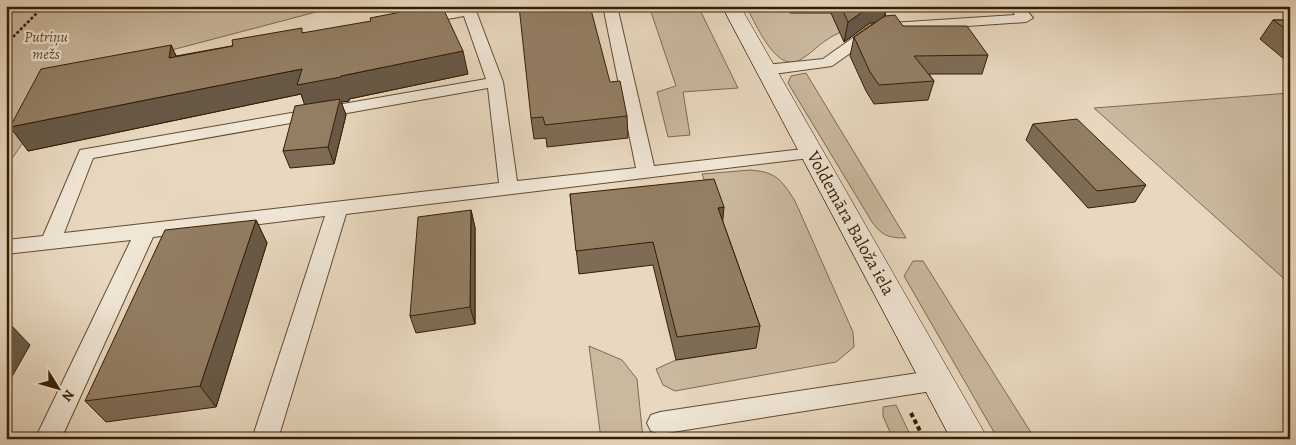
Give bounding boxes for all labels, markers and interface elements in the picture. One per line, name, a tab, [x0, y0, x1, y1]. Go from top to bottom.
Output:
park label: Putriņu mežs	[24, 27, 68, 64]
street label: Voldemāra Baloža iela	[801, 146, 901, 300]
north arrow	[32, 362, 82, 412]
text: N	[57, 386, 79, 405]

